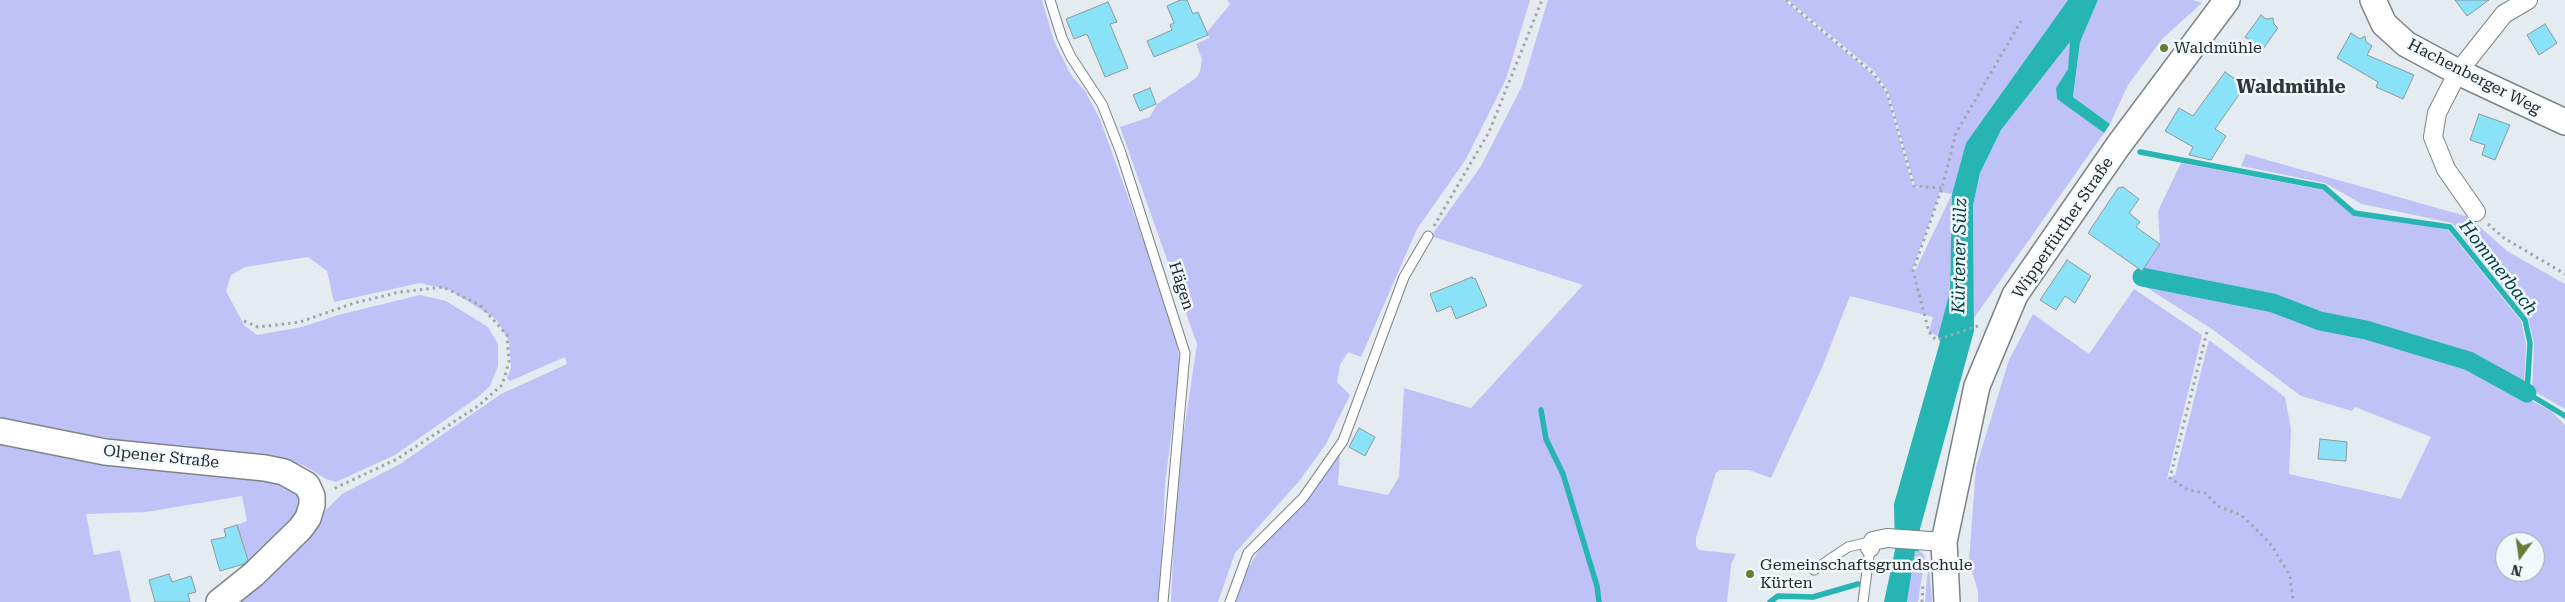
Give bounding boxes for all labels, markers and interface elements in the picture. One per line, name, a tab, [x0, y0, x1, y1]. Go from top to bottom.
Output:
street label: Hachenberger Weg	[2404, 35, 2544, 119]
place label: Waldmühle	[2174, 38, 2262, 58]
marker: Waldmühle	[2158, 42, 2170, 54]
district label: Waldmühle	[2236, 76, 2346, 98]
street label: Wipperfürther Straße	[2009, 154, 2117, 302]
water label: Kürtener Sülz	[1948, 198, 1972, 314]
water label: Hommerbach	[2454, 216, 2542, 320]
street label: Hägen	[1164, 259, 1198, 313]
street label: Olpener Straße	[102, 441, 220, 473]
north arrow	[2495, 532, 2545, 582]
place label: Gemeinschaftsgrundschule Kürten	[1760, 555, 1973, 593]
text: N	[2509, 562, 2524, 580]
marker: Gemeinschaftsgrundschule Kürten	[1744, 568, 1756, 580]

